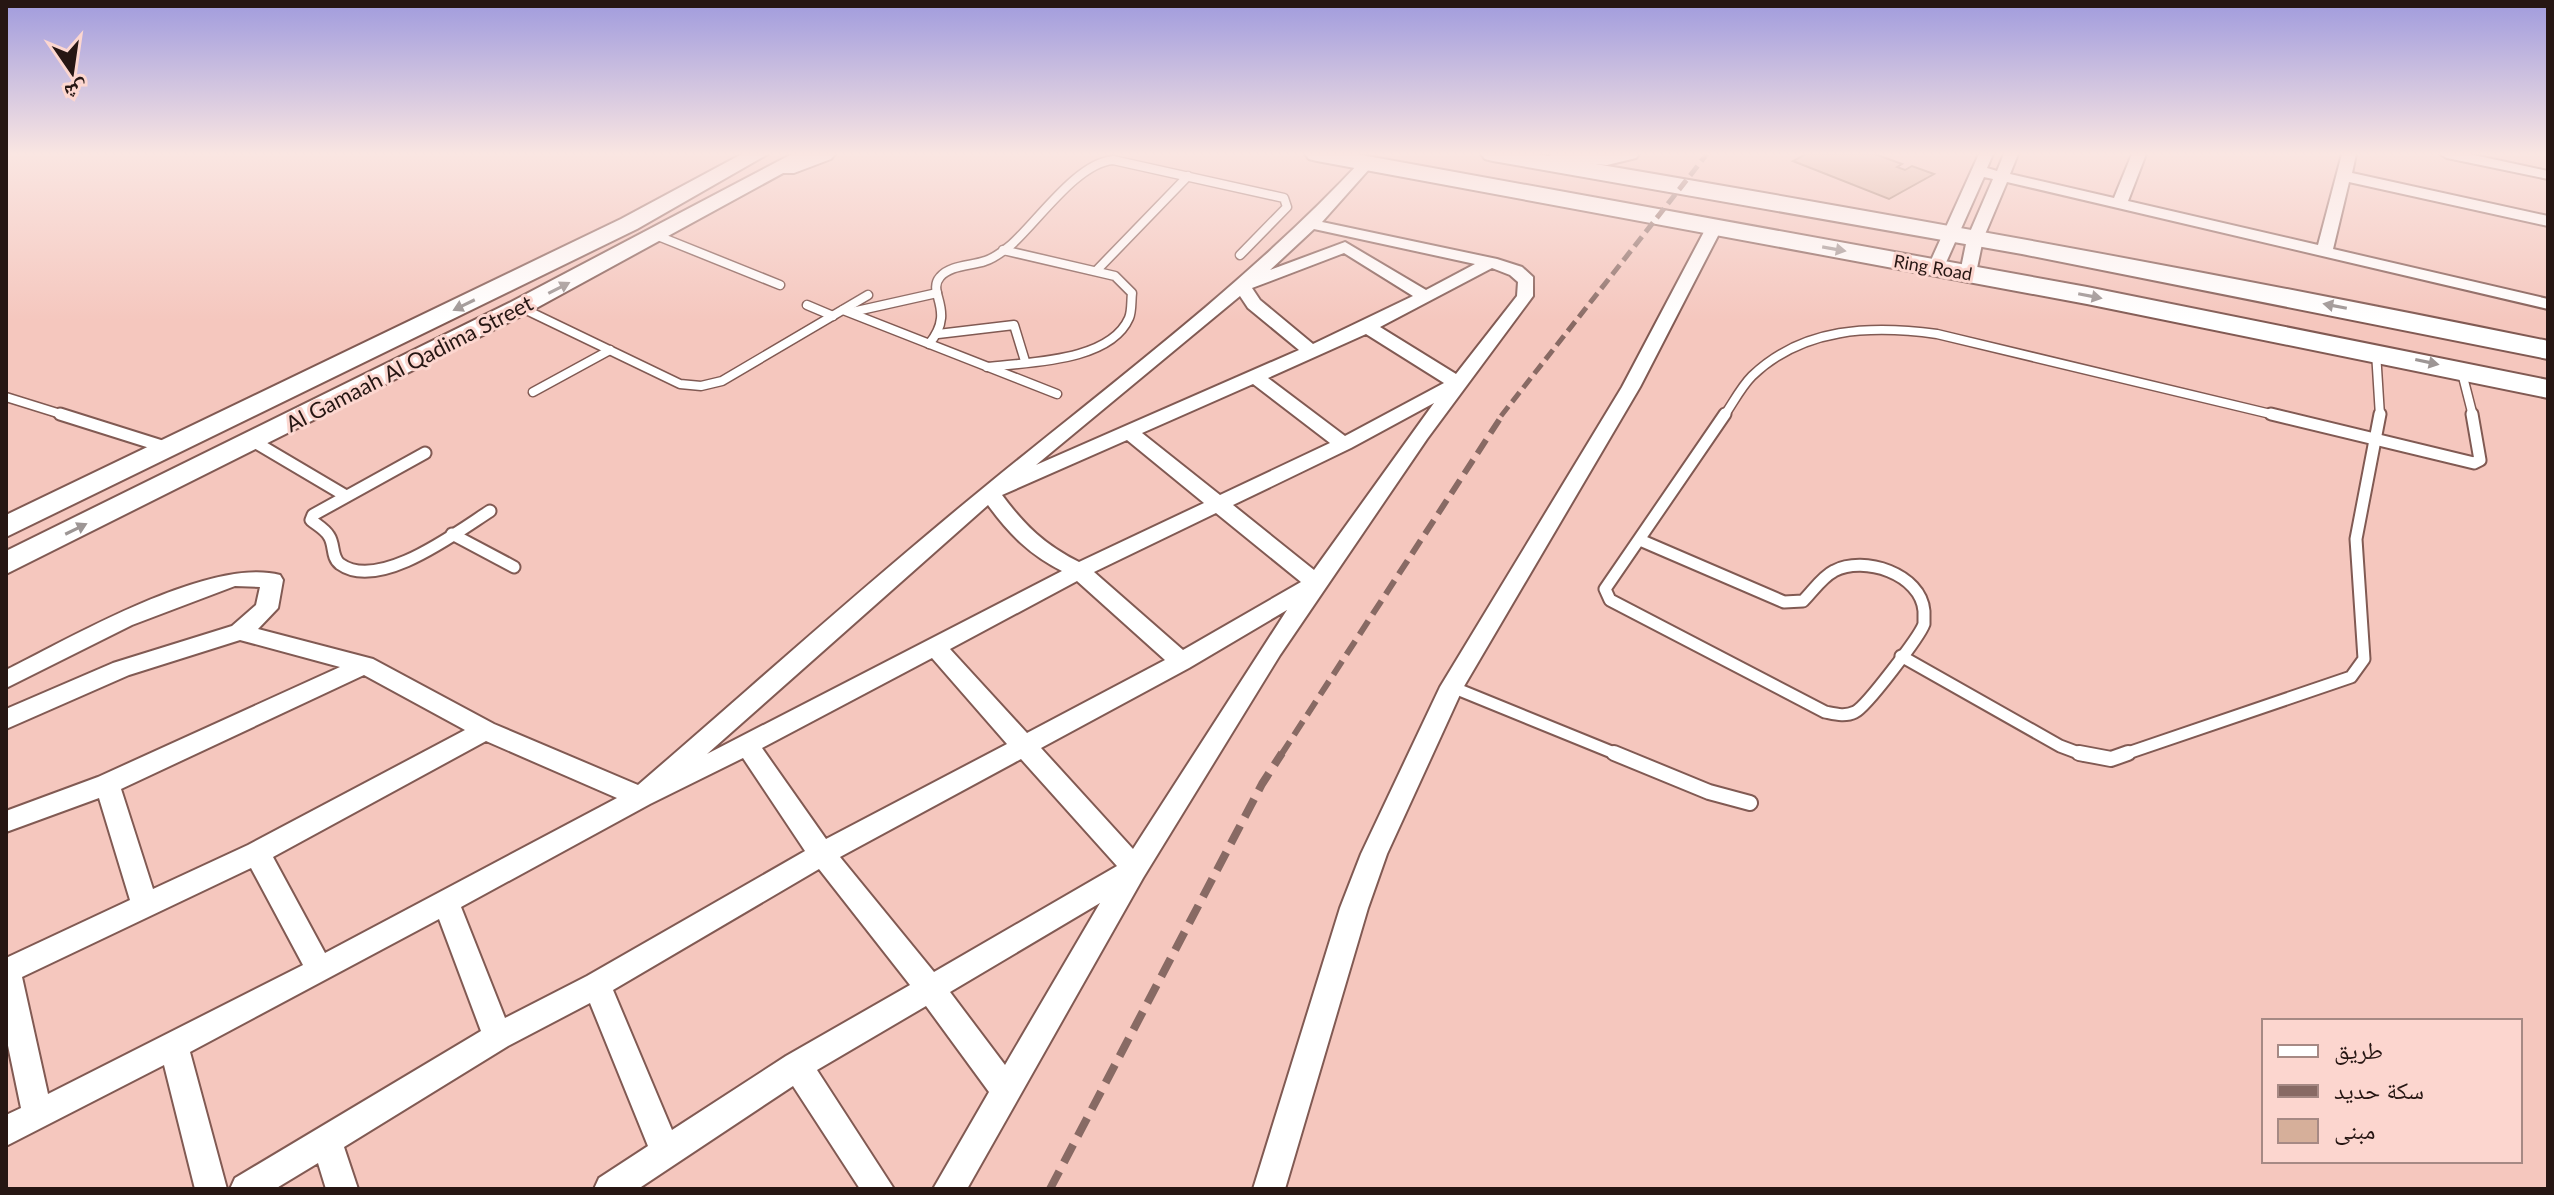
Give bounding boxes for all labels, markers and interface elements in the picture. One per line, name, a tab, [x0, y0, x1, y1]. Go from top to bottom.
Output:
north arrow	[32, 32, 112, 112]
text: ش	[62, 75, 91, 108]
one-way arrow	[1822, 244, 1847, 256]
street label: Ring Road	[1892, 249, 1974, 285]
one-way arrow	[547, 281, 570, 294]
street label: Al Gamaah Al Qadima Street	[281, 289, 537, 437]
one-way arrow	[2077, 291, 2102, 303]
one-way arrow	[453, 298, 476, 311]
one-way arrow	[2322, 299, 2347, 311]
one-way arrow	[2415, 357, 2440, 369]
one-way arrow	[64, 522, 87, 536]
legend	[2262, 1019, 2522, 1163]
text: طريق	[2334, 1035, 2383, 1065]
text: سكة حديد	[2334, 1075, 2424, 1104]
text: مبنى	[2334, 1115, 2375, 1145]

